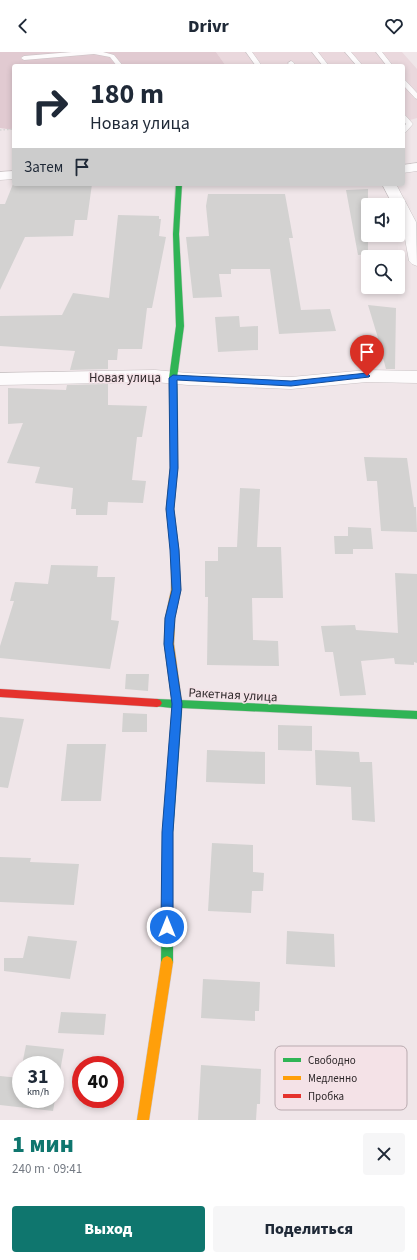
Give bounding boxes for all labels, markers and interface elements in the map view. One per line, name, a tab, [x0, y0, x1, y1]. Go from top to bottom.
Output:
text: Drivr	[188, 14, 229, 39]
icon: back	[12, 15, 34, 37]
icon: heart	[383, 15, 405, 37]
text: 180 m	[90, 74, 164, 114]
icon: right	[24, 80, 76, 132]
text: Новая улица	[90, 111, 190, 136]
icon: arrive	[71, 156, 93, 178]
text: Затем	[24, 157, 63, 178]
map controls	[361, 198, 405, 294]
button: sound	[361, 198, 405, 242]
button: search	[361, 250, 405, 294]
pin	[350, 335, 384, 376]
icon: arrive	[356, 341, 378, 363]
street label: Новая улица	[89, 369, 161, 387]
street label: Ракетная улица	[188, 684, 278, 706]
position arrow	[146, 906, 188, 948]
legend	[275, 1046, 407, 1110]
text: Свободно	[308, 1053, 356, 1068]
speed limit sign: 40	[72, 1056, 124, 1108]
text: 31	[27, 1063, 49, 1091]
text: Медленно	[308, 1071, 357, 1086]
text: km/h	[27, 1085, 49, 1099]
text: Пробка	[308, 1089, 344, 1104]
text: 1 мин	[12, 1127, 74, 1162]
button: close	[363, 1133, 405, 1175]
text: 240 m · 09:41	[12, 1160, 82, 1178]
button: Выход	[12, 1206, 205, 1252]
button: Поделиться	[213, 1206, 405, 1252]

